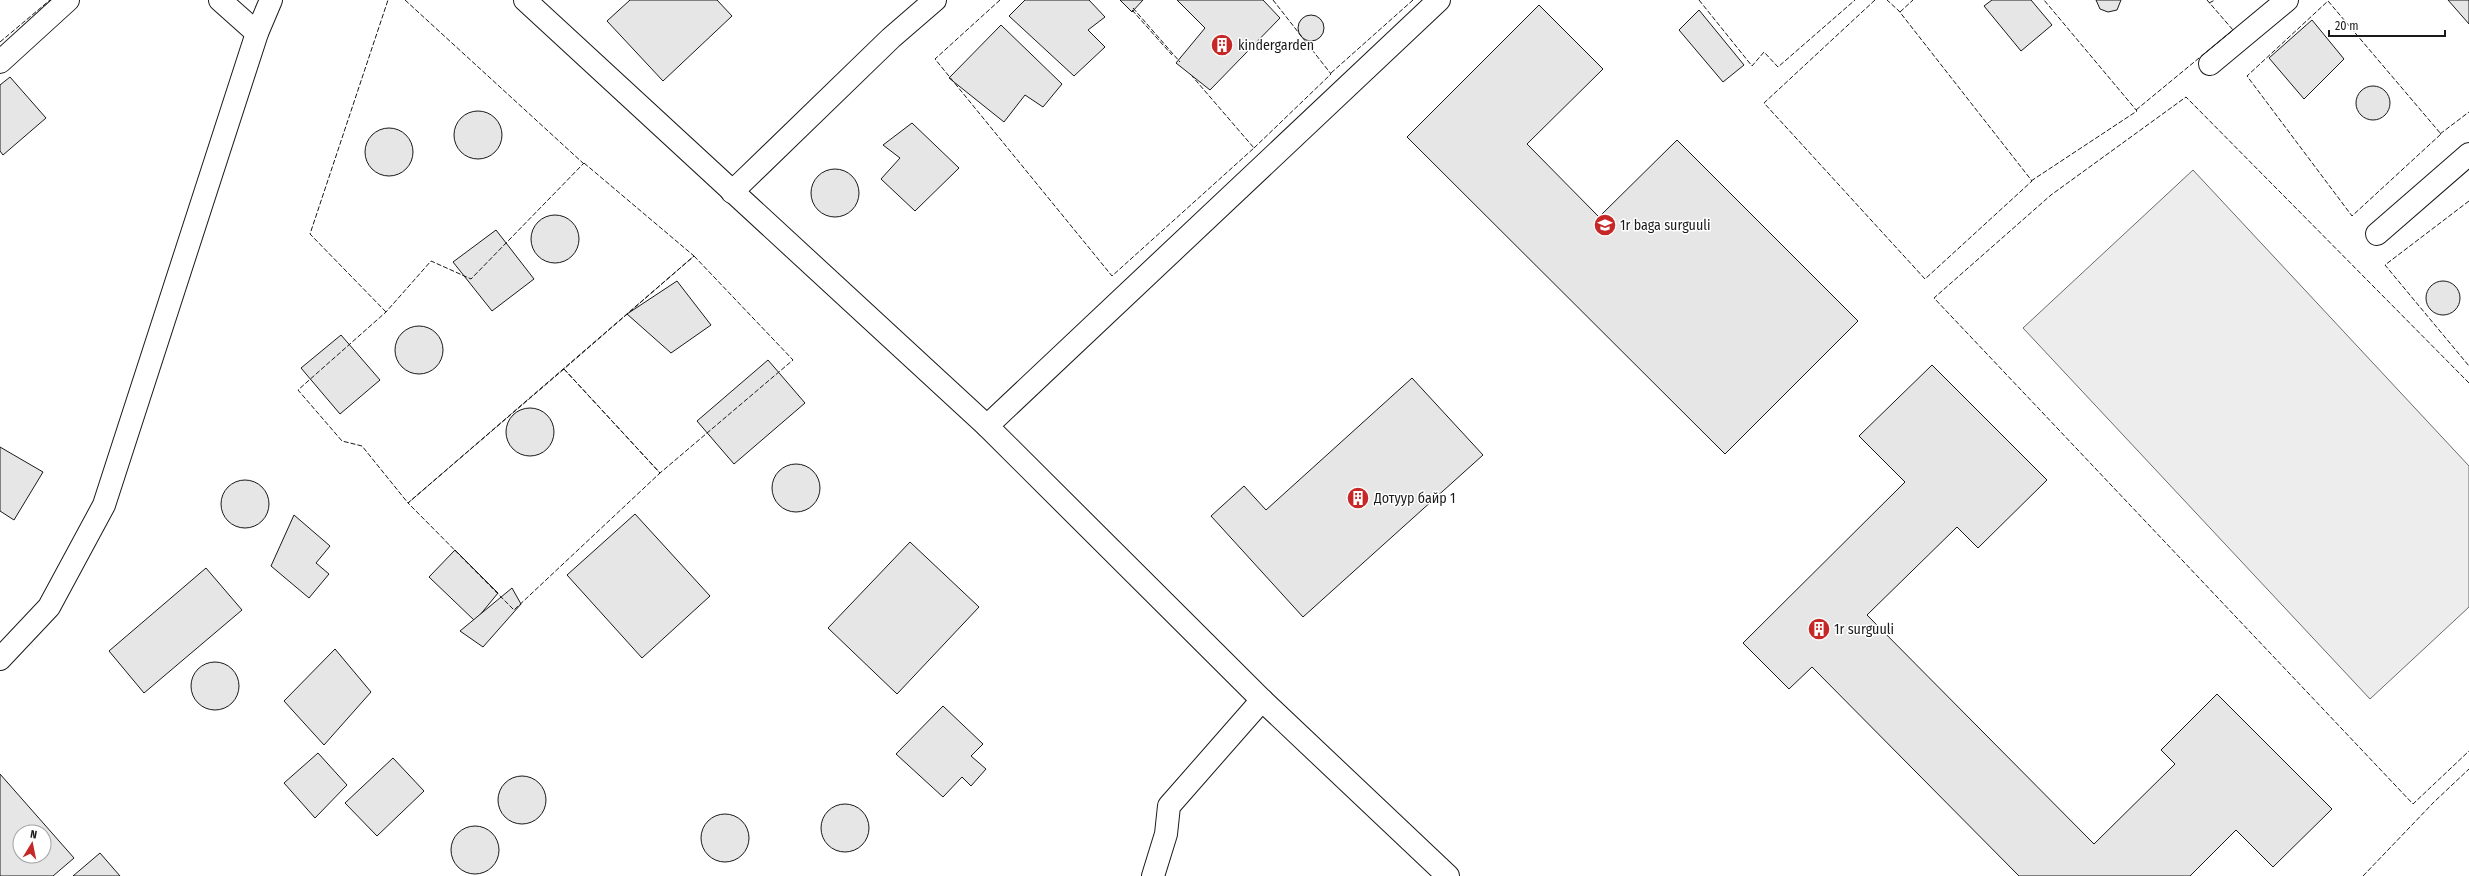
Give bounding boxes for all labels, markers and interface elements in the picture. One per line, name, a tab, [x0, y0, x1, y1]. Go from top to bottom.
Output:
scale bar	[2329, 12, 2445, 38]
text: 20 m	[2335, 19, 2359, 33]
building icon: kindergarden	[1209, 32, 1235, 58]
place label: kindergarden	[1238, 37, 1314, 54]
school or university icon: 1r baga surguuli	[1592, 212, 1618, 238]
place label: 1r baga surguuli	[1620, 217, 1710, 234]
building icon: Дотуур байр 1	[1345, 485, 1371, 511]
place label: Дотуур байр 1	[1373, 490, 1455, 507]
building icon: 1r surguuli	[1806, 616, 1832, 642]
place label: 1r surguuli	[1834, 621, 1894, 638]
north arrow	[12, 824, 52, 864]
text: N	[29, 828, 38, 842]

